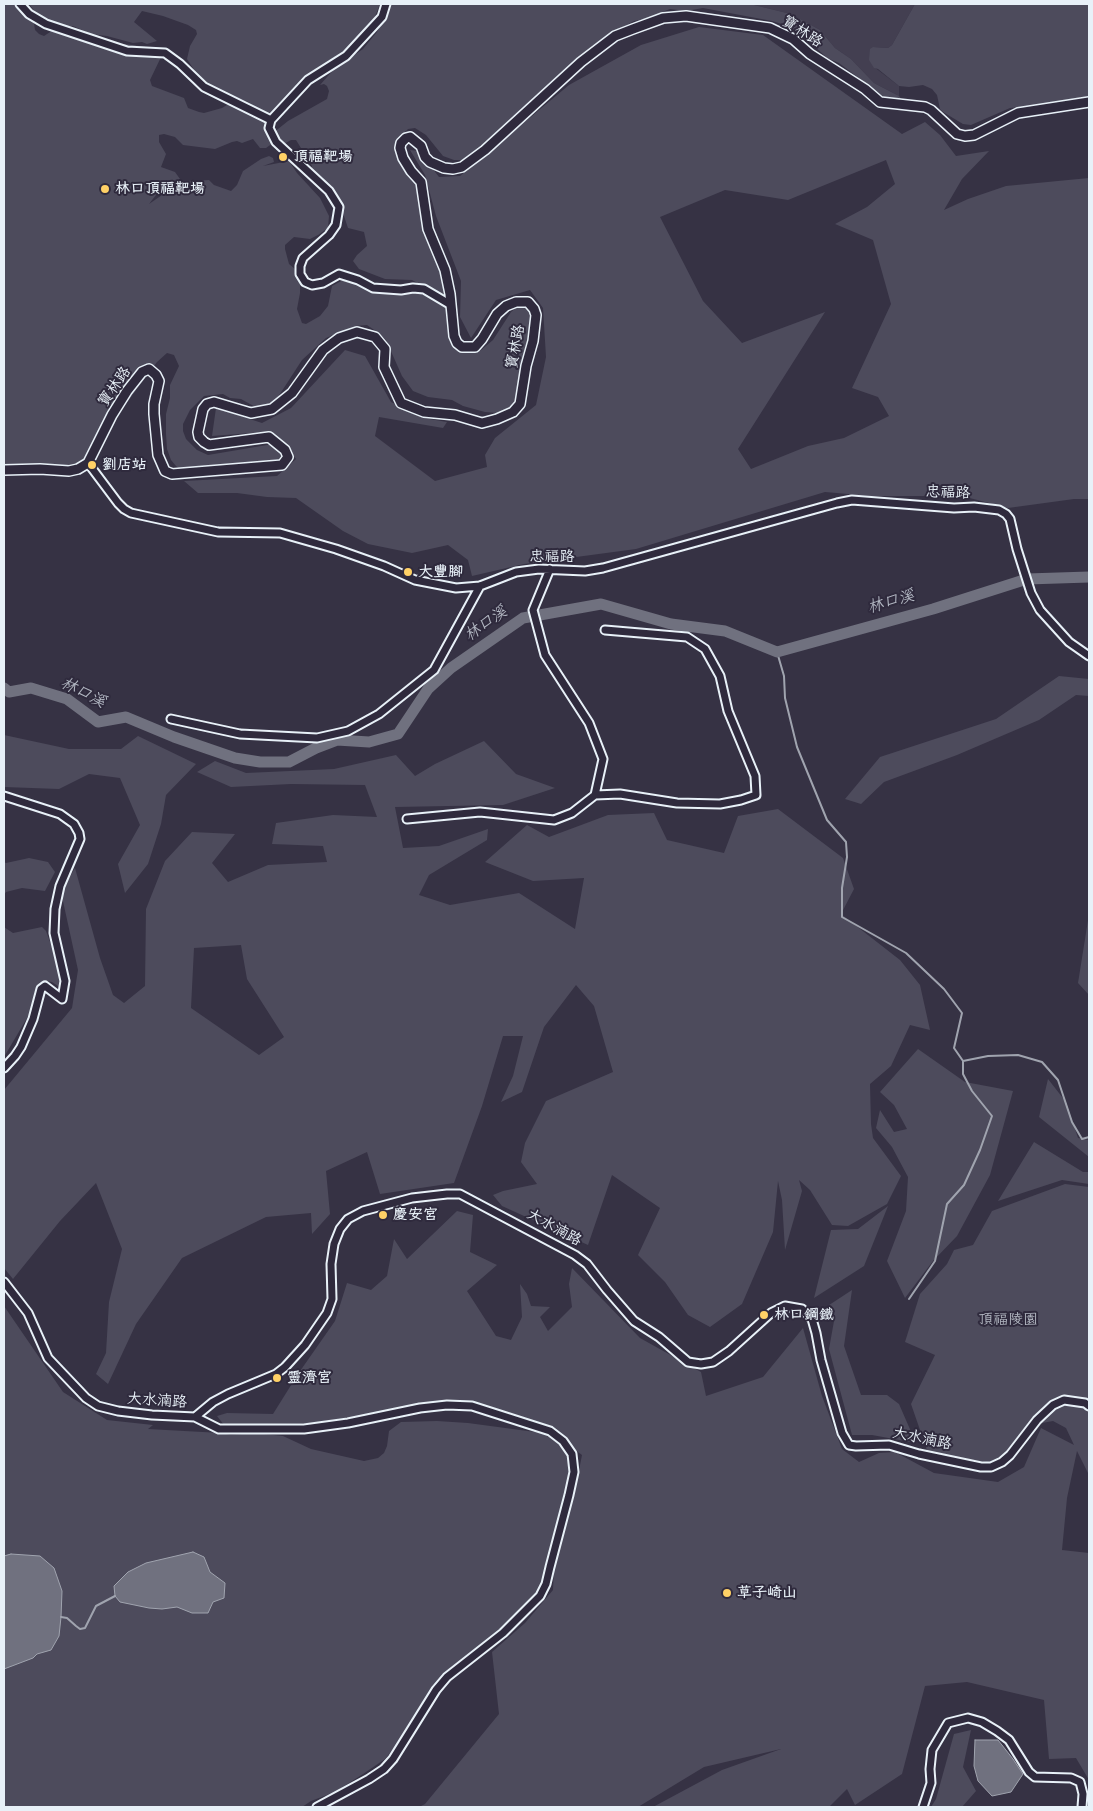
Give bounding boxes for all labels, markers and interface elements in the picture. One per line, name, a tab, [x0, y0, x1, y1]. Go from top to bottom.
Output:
street label: 寶林路	[778, 12, 826, 52]
place label: 頂福靶場	[293, 148, 353, 166]
marker: 頂福靶場	[277, 151, 289, 163]
place label: 林口頂福靶場	[115, 180, 205, 198]
marker: 林口頂福靶場	[99, 183, 111, 195]
street label: 寶林路	[503, 323, 529, 371]
street label: 寶林路	[95, 363, 135, 411]
place label: 劉店站	[102, 456, 147, 474]
marker: 劉店站	[86, 459, 98, 471]
street label: 忠福路	[925, 483, 971, 503]
street label: 忠福路	[530, 548, 574, 566]
place label: 大豐腳	[418, 563, 463, 581]
marker: 大豐腳	[402, 566, 414, 578]
water label: 林口溪	[865, 586, 917, 618]
water label: 林口溪	[461, 602, 511, 646]
water label: 林口溪	[57, 674, 109, 712]
place label: 慶安宮	[393, 1206, 438, 1224]
street label: 大水湳路	[523, 1206, 585, 1250]
marker: 慶安宮	[377, 1209, 389, 1221]
place label: 林口鋼鐵	[774, 1306, 834, 1324]
marker: 林口鋼鐵	[758, 1309, 770, 1321]
park label: 頂福陵園	[978, 1311, 1038, 1329]
place label: 靈濟宮	[287, 1369, 332, 1387]
marker: 靈濟宮	[271, 1372, 283, 1384]
street label: 大水湳路	[126, 1390, 188, 1412]
street label: 大水湳路	[891, 1424, 953, 1454]
place label: 草子崎山	[737, 1584, 797, 1602]
marker: 草子崎山	[721, 1587, 733, 1599]

